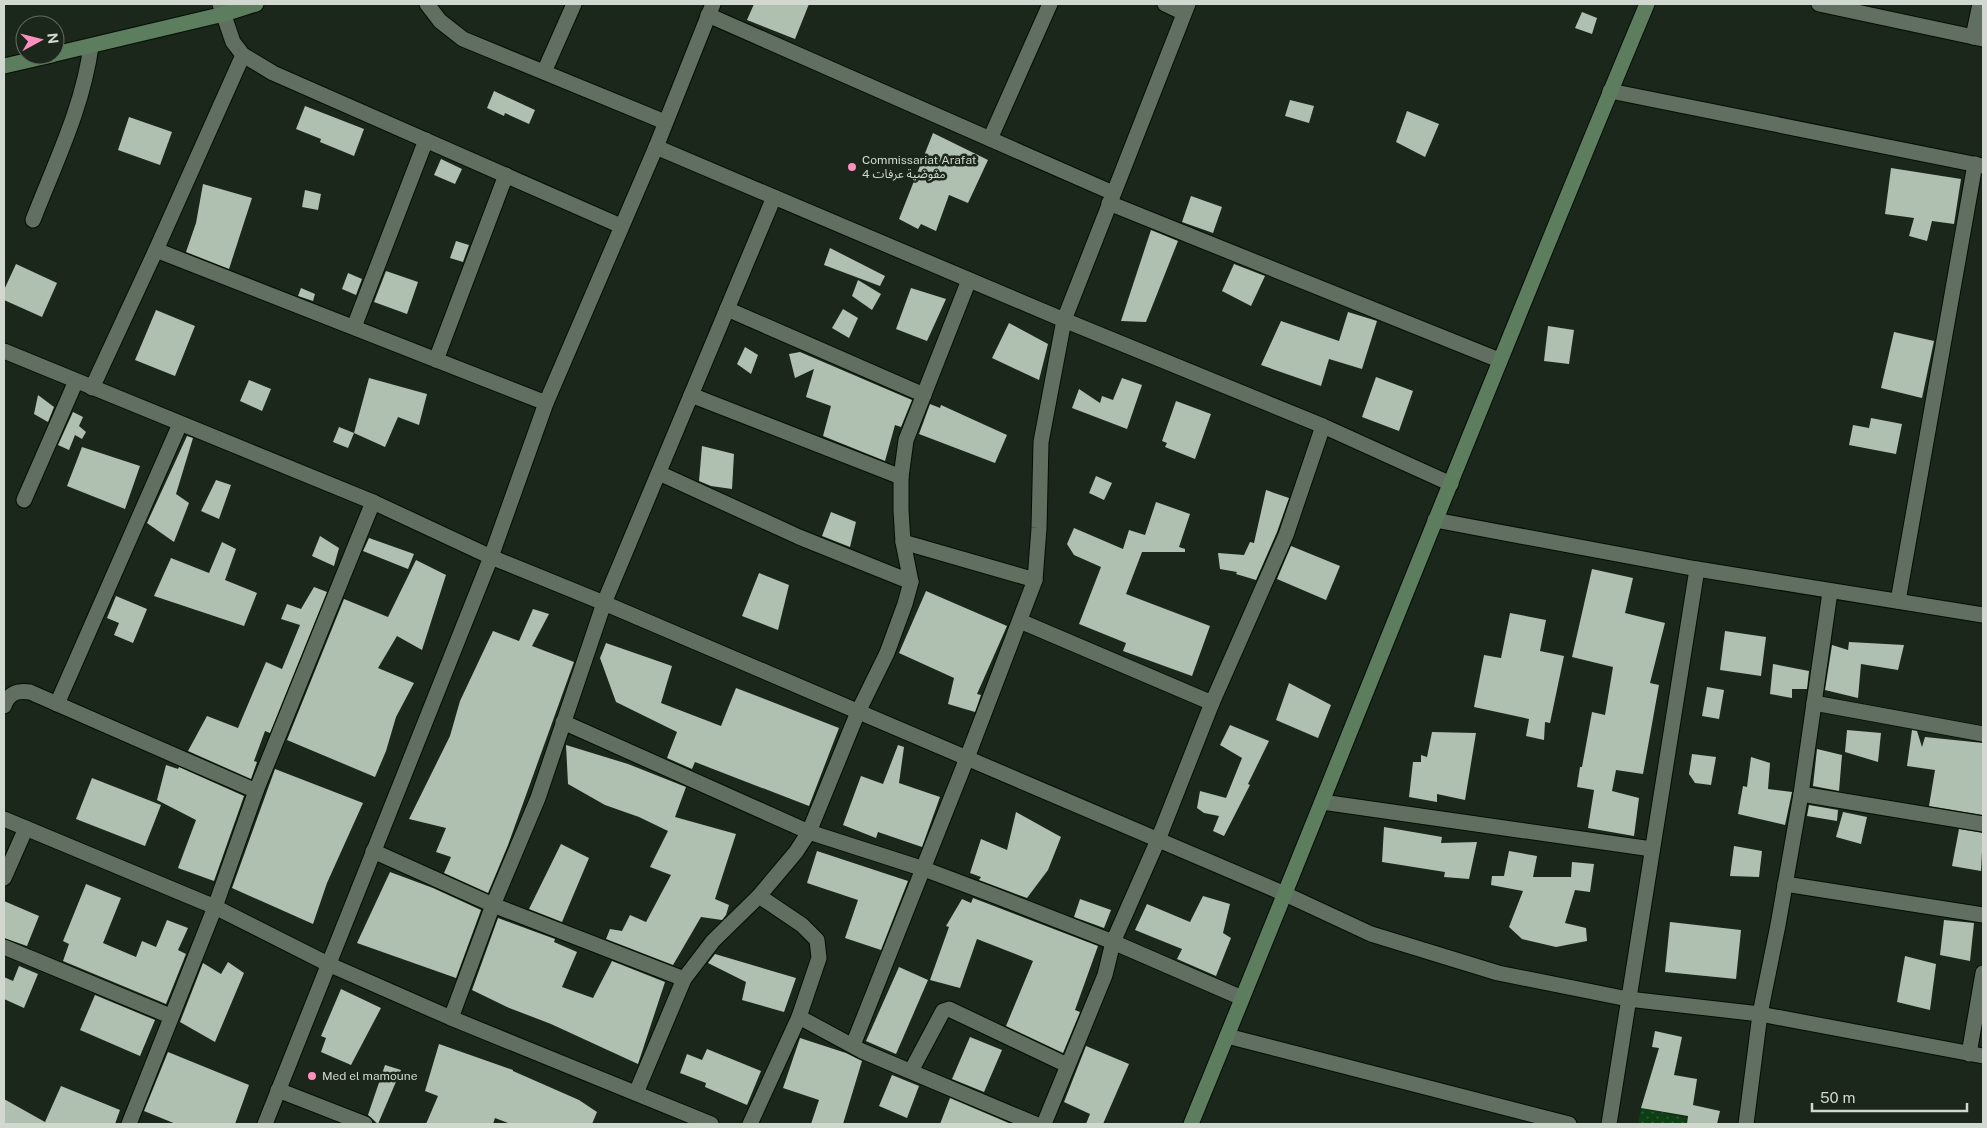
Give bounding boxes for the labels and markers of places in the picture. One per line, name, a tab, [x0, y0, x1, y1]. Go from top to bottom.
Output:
place label: Commissariat Arafat 4 مفوضية عرفات	[862, 153, 977, 181]
marker: Commissariat Arafat 4 مفوضية عرفات	[846, 161, 858, 173]
place label: Med el mamoune	[322, 1069, 418, 1083]
marker: Med el mamoune	[306, 1070, 318, 1082]

